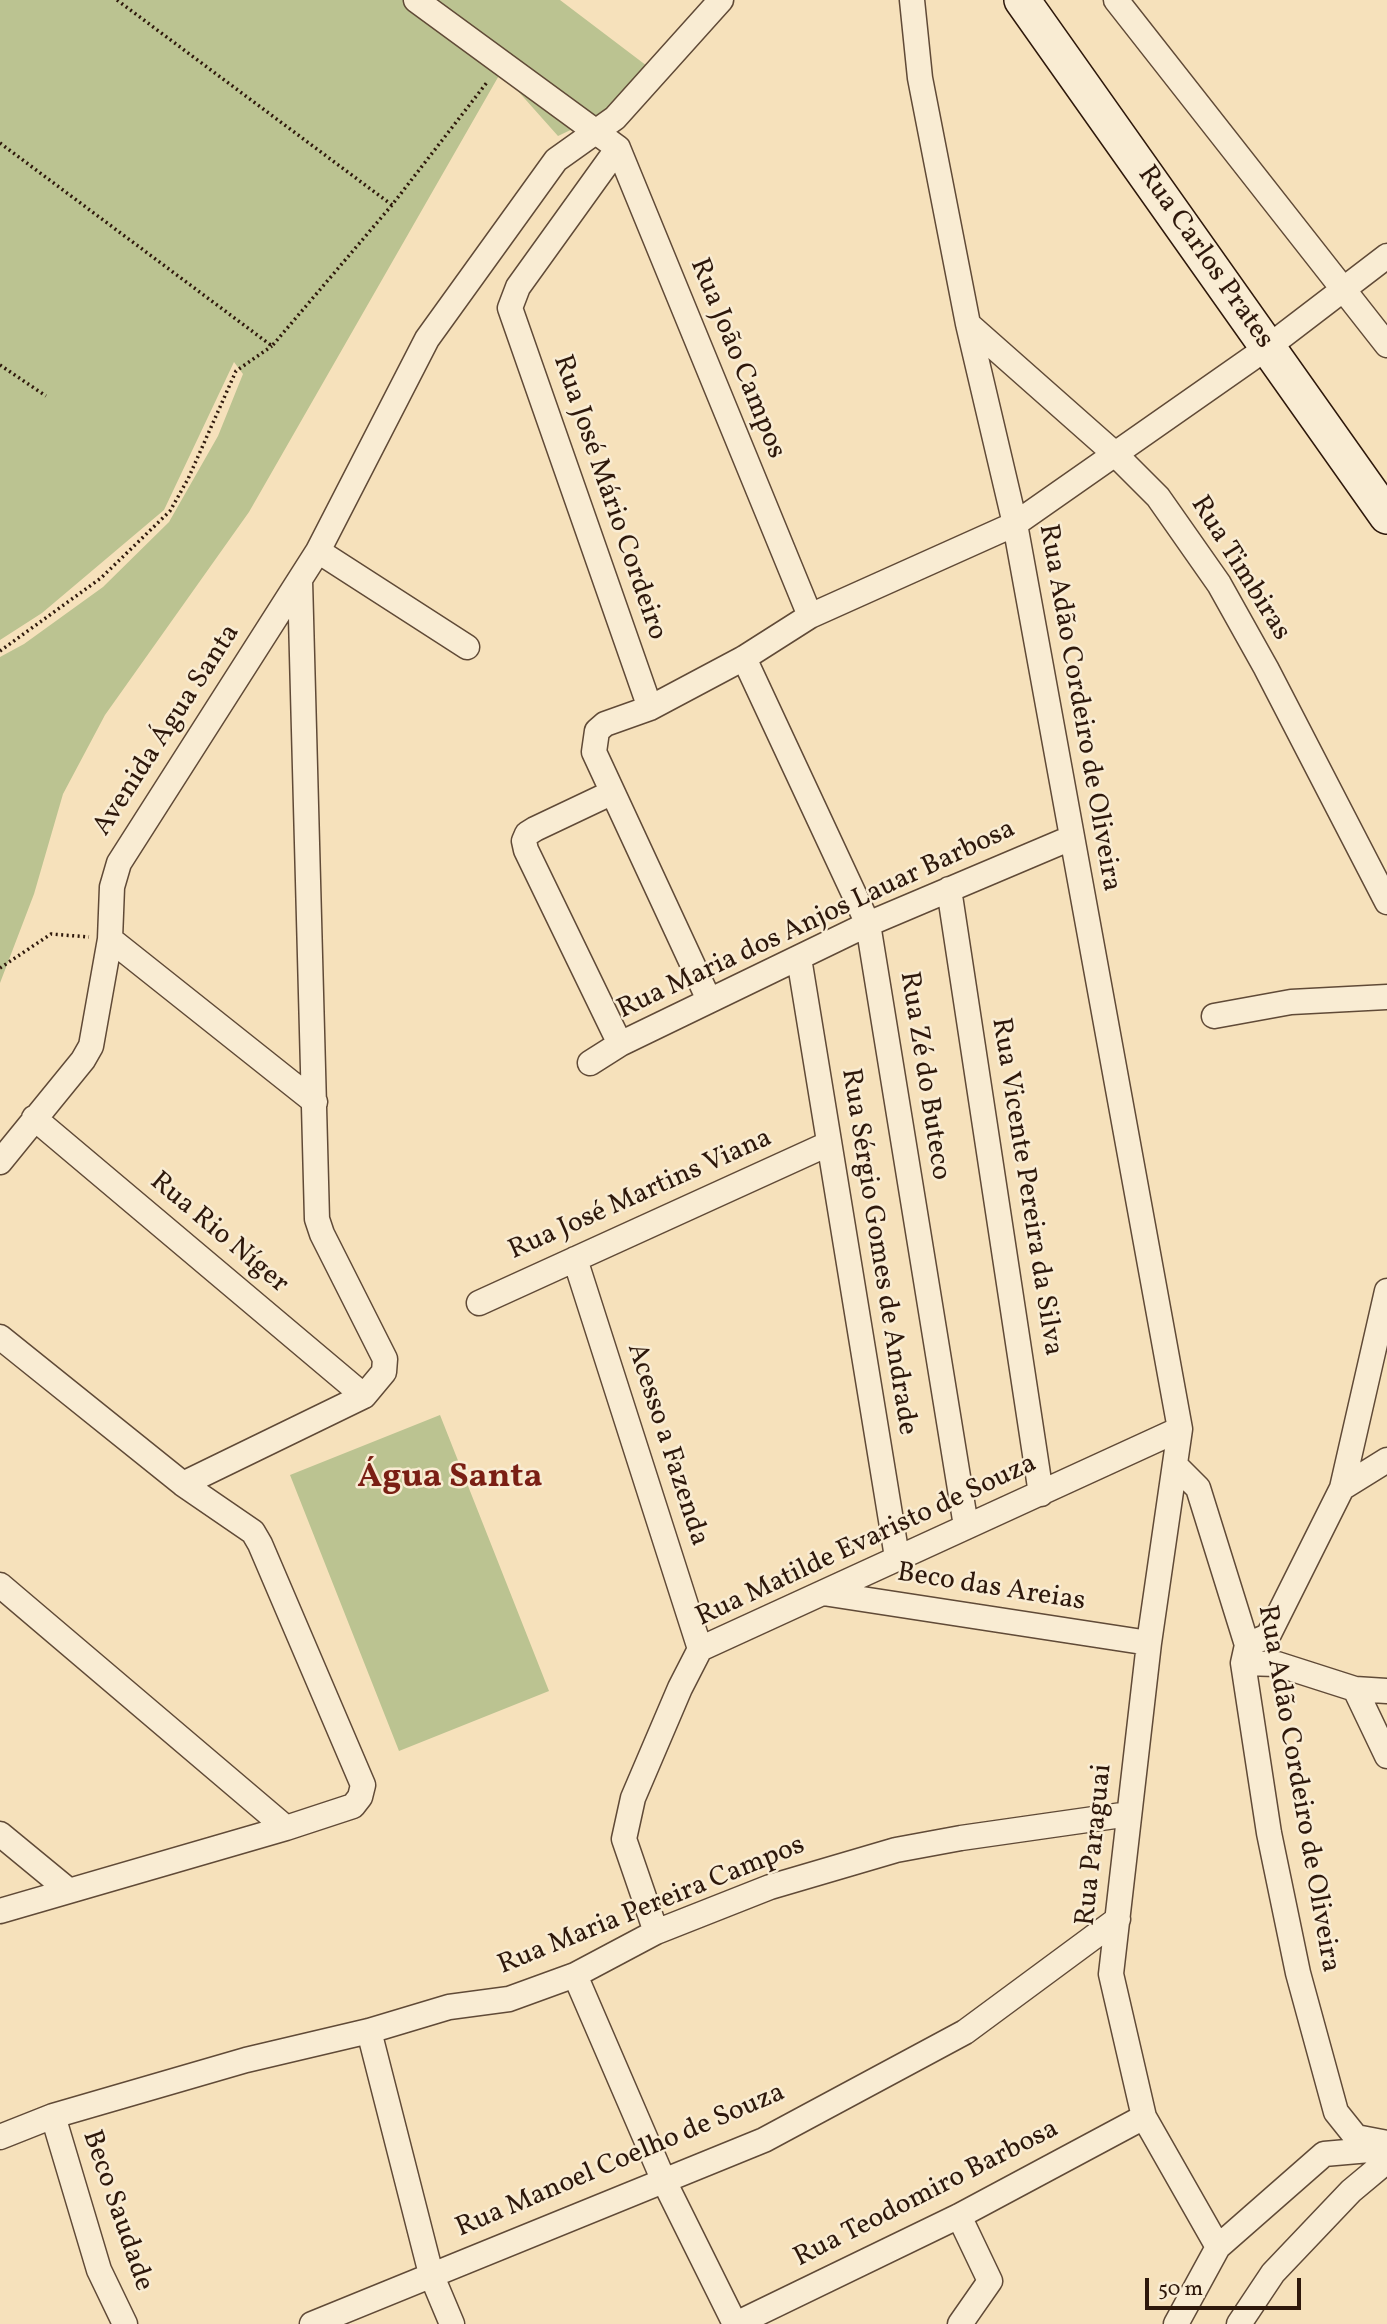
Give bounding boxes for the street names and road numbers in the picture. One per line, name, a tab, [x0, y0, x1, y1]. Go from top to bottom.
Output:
street label: Rua Carlos Prates	[1128, 160, 1280, 356]
street label: Rua João Campos	[681, 254, 791, 464]
street label: Rua José Mário Cordeiro	[543, 351, 673, 645]
street label: Rua Timbiras	[1181, 491, 1297, 647]
street label: Rua Adão Cordeiro de Oliveira	[1029, 522, 1127, 894]
street label: Avenida Água Santa	[87, 619, 249, 843]
street label: Rua Maria dos Anjos Lauar Barbosa	[613, 814, 1021, 1028]
street label: Rua Zé do Buteco	[890, 969, 956, 1183]
street label: Rua Vicente Pereira da Silva	[982, 1016, 1068, 1358]
street label: Rua Sérgio Gomes de Andrade	[831, 1066, 923, 1438]
street label: Rua José Martins Viana	[504, 1123, 778, 1269]
street label: Rua Rio Níger	[142, 1166, 294, 1302]
street label: Acesso a Fazenda	[617, 1339, 715, 1551]
street label: Rua Matilde Evaristo de Souza	[691, 1448, 1043, 1636]
street label: Beco das Areias	[894, 1558, 1088, 1620]
street label: Rua Adão Cordeiro de Oliveira	[1248, 1603, 1346, 1975]
street label: Rua Paraguai	[1071, 1762, 1121, 1928]
street label: Rua Maria Pereira Campos	[494, 1830, 810, 1984]
street label: Rua Manoel Coelho de Souza	[451, 2077, 791, 2247]
street label: Rua Teodomiro Barbosa	[789, 2114, 1065, 2276]
street label: Beco Saudade	[73, 2126, 159, 2296]

